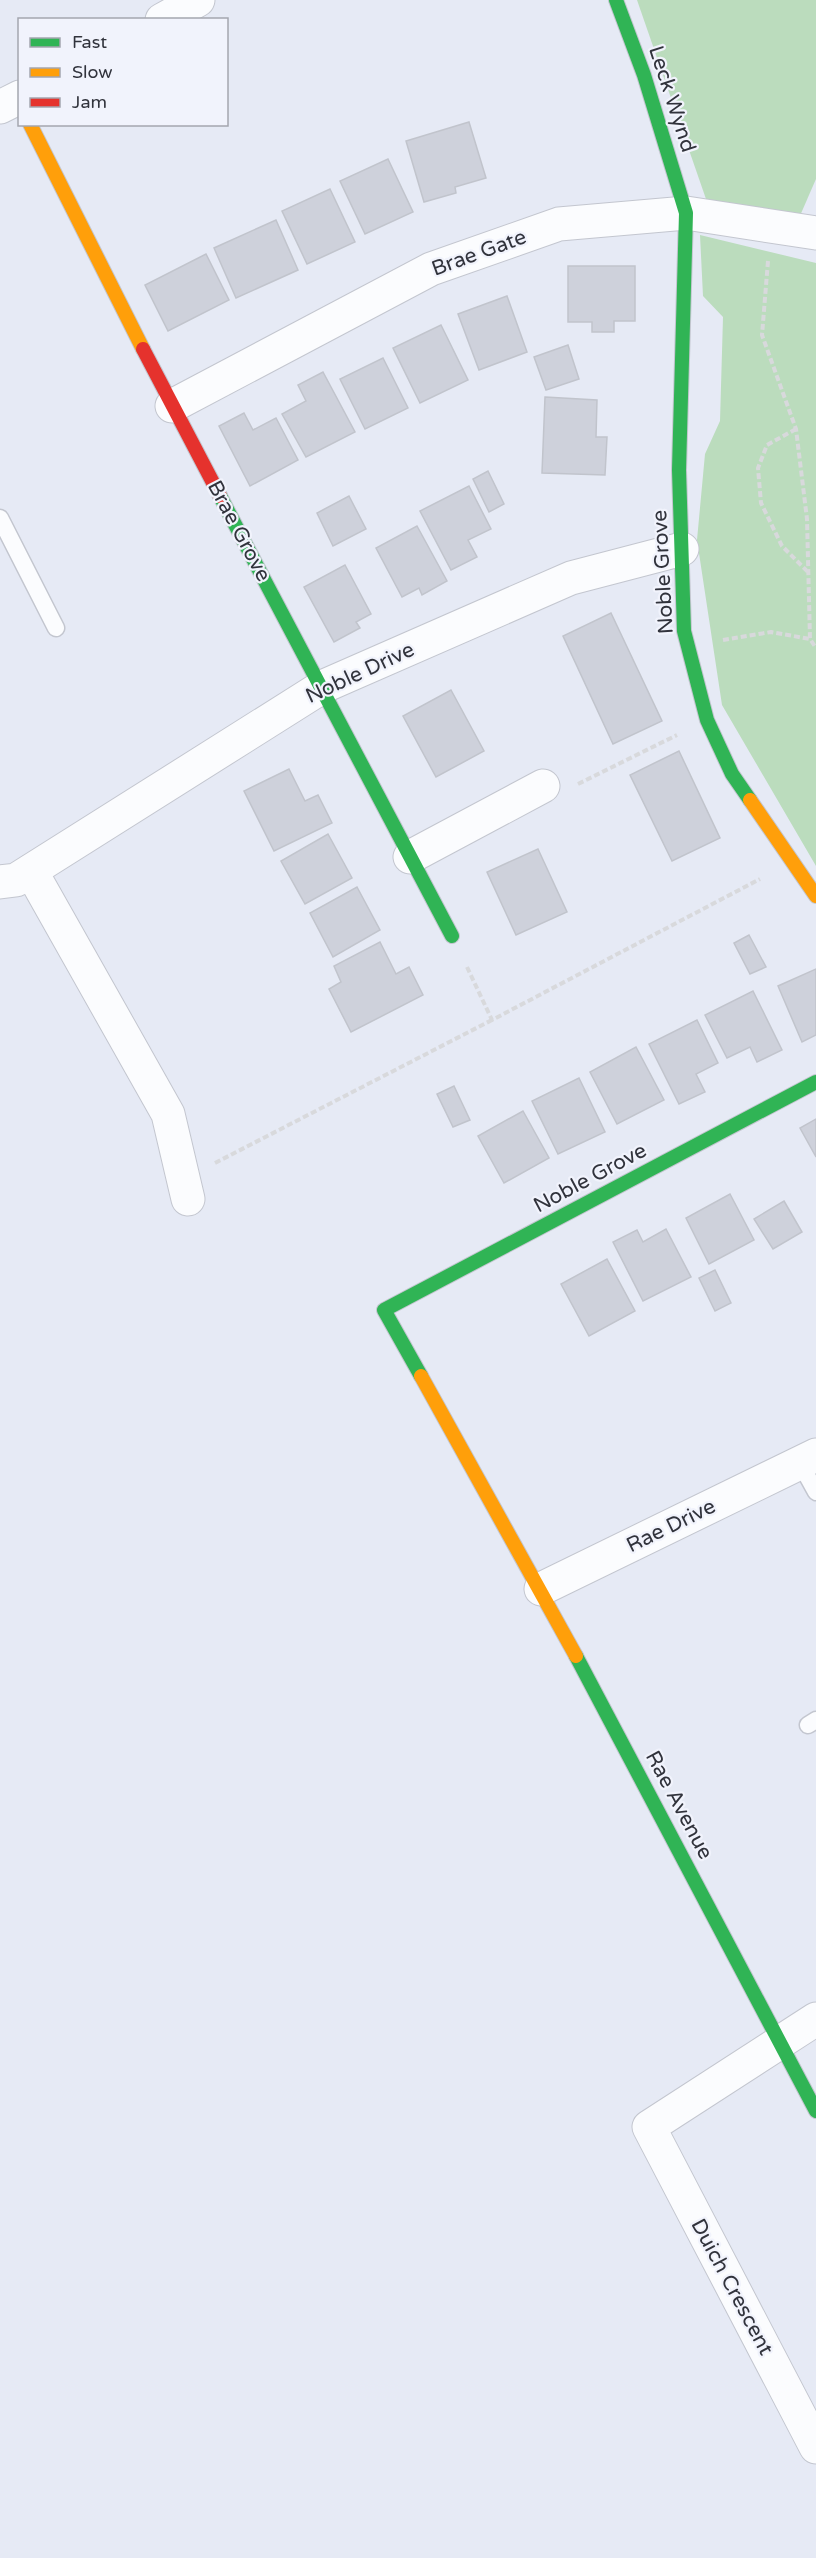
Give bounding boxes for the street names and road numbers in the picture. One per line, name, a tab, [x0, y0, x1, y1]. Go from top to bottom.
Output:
street label: Leck Wynd	[643, 43, 701, 155]
street label: Brae Gate	[428, 224, 530, 282]
street label: Brae Grove	[202, 476, 276, 586]
street label: Noble Grove	[647, 509, 679, 635]
street label: Noble Drive	[302, 637, 418, 709]
street label: Noble Grove	[529, 1138, 651, 1218]
street label: Rae Drive	[622, 1494, 720, 1558]
street label: Rae Avenue	[640, 1746, 718, 1864]
street label: Duich Crescent	[686, 2215, 778, 2359]

